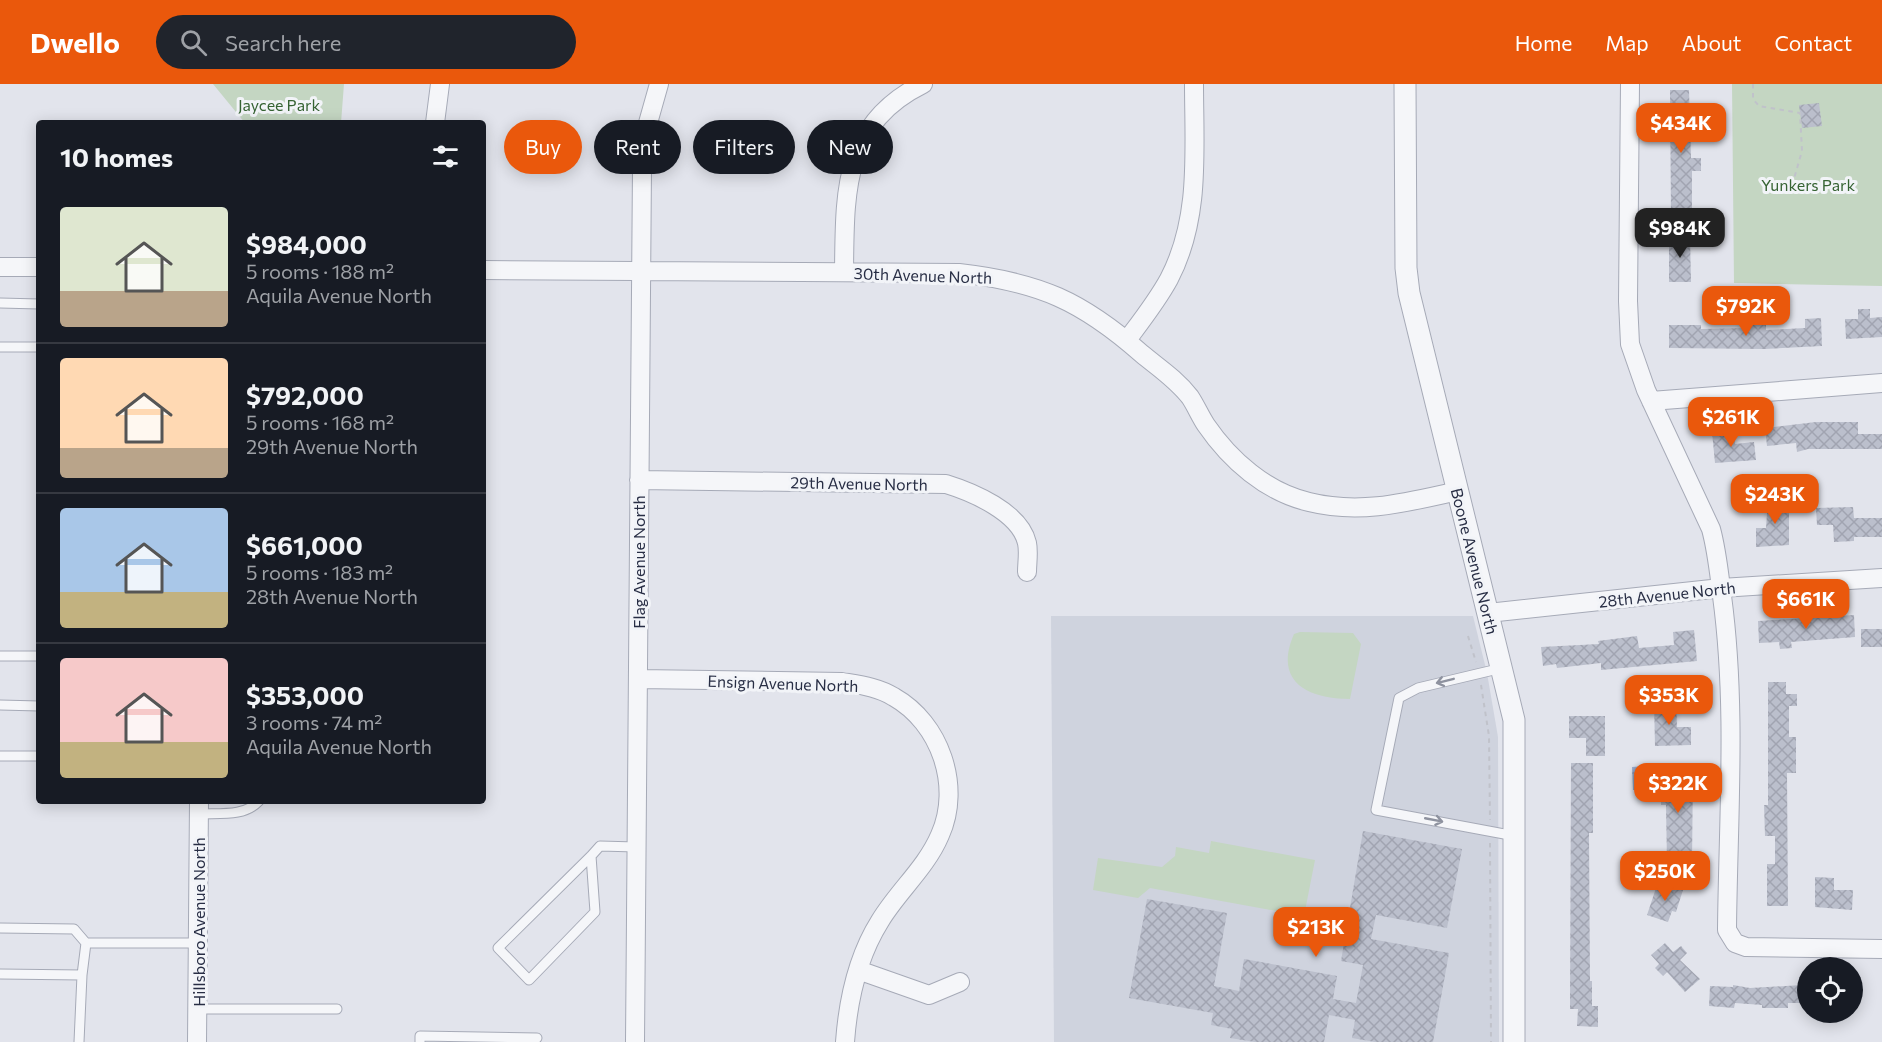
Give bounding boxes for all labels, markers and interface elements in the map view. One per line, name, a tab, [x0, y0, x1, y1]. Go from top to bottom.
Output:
search box	[156, 15, 576, 69]
text: Dwello	[30, 25, 120, 59]
icon: search	[177, 26, 210, 59]
text: Search here	[225, 29, 341, 56]
text: Home	[1515, 30, 1572, 55]
text: Map	[1605, 30, 1649, 55]
text: About	[1682, 30, 1741, 55]
text: Contact	[1774, 30, 1852, 55]
park label: Jaycee Park	[238, 95, 320, 114]
pin: $434K	[1639, 103, 1723, 154]
text: $434K	[1650, 110, 1712, 134]
chip: Buy	[504, 120, 582, 174]
chip: Rent	[594, 120, 681, 174]
chip: Filters	[693, 120, 795, 174]
chip: New	[807, 120, 893, 174]
icon: filters	[429, 140, 462, 173]
text: 10 homes	[60, 141, 173, 172]
park label: Yunkers Park	[1761, 175, 1855, 194]
pin: $984K	[1638, 208, 1722, 259]
text: $984K	[1649, 215, 1711, 239]
text: $984,000	[246, 228, 367, 259]
icon: home	[108, 231, 180, 303]
text: 5 rooms · 188 m²	[246, 259, 394, 283]
street label: 30th Avenue North	[853, 263, 993, 287]
text: Aquila Avenue North	[246, 283, 432, 307]
pin: $792K	[1704, 286, 1788, 337]
text: $792K	[1716, 293, 1776, 317]
text: $792,000	[246, 379, 364, 410]
icon: home	[108, 382, 180, 454]
pin: $261K	[1689, 397, 1773, 448]
text: $261K	[1702, 404, 1760, 428]
text: 5 rooms · 168 m²	[246, 410, 394, 434]
text: 29th Avenue North	[246, 434, 418, 458]
street label: 29th Avenue North	[790, 472, 928, 494]
pin: $243K	[1733, 474, 1817, 525]
text: $243K	[1745, 481, 1805, 505]
street label: Boone Avenue North	[1448, 486, 1502, 636]
street label: Flag Avenue North	[629, 495, 648, 629]
text: $661,000	[246, 529, 363, 560]
icon: home	[108, 532, 180, 604]
text: 5 rooms · 183 m²	[246, 560, 393, 584]
street label: 28th Avenue North	[1598, 577, 1736, 611]
pin: $661K	[1764, 579, 1848, 630]
text: 28th Avenue North	[246, 584, 418, 608]
text: $661K	[1776, 586, 1836, 610]
street label: Ensign Avenue North	[707, 671, 859, 695]
pin: $353K	[1627, 675, 1711, 726]
one-way arrow	[1435, 676, 1454, 688]
text: $353,000	[246, 679, 364, 710]
icon: home	[108, 682, 180, 754]
text: $353K	[1639, 682, 1699, 706]
text: 3 rooms · 74 m²	[246, 710, 382, 734]
text: Aquila Avenue North	[246, 734, 432, 758]
pin: $322K	[1636, 763, 1720, 814]
text: $322K	[1648, 770, 1708, 794]
one-way arrow	[1424, 815, 1443, 826]
street label: Hillsboro Avenue North	[189, 837, 208, 1007]
pin: $250K	[1623, 851, 1707, 902]
text: $250K	[1634, 858, 1696, 882]
pin: $213K	[1274, 907, 1358, 958]
text: $213K	[1287, 914, 1345, 938]
map controls	[1797, 957, 1863, 1023]
button: locate	[1797, 957, 1863, 1023]

